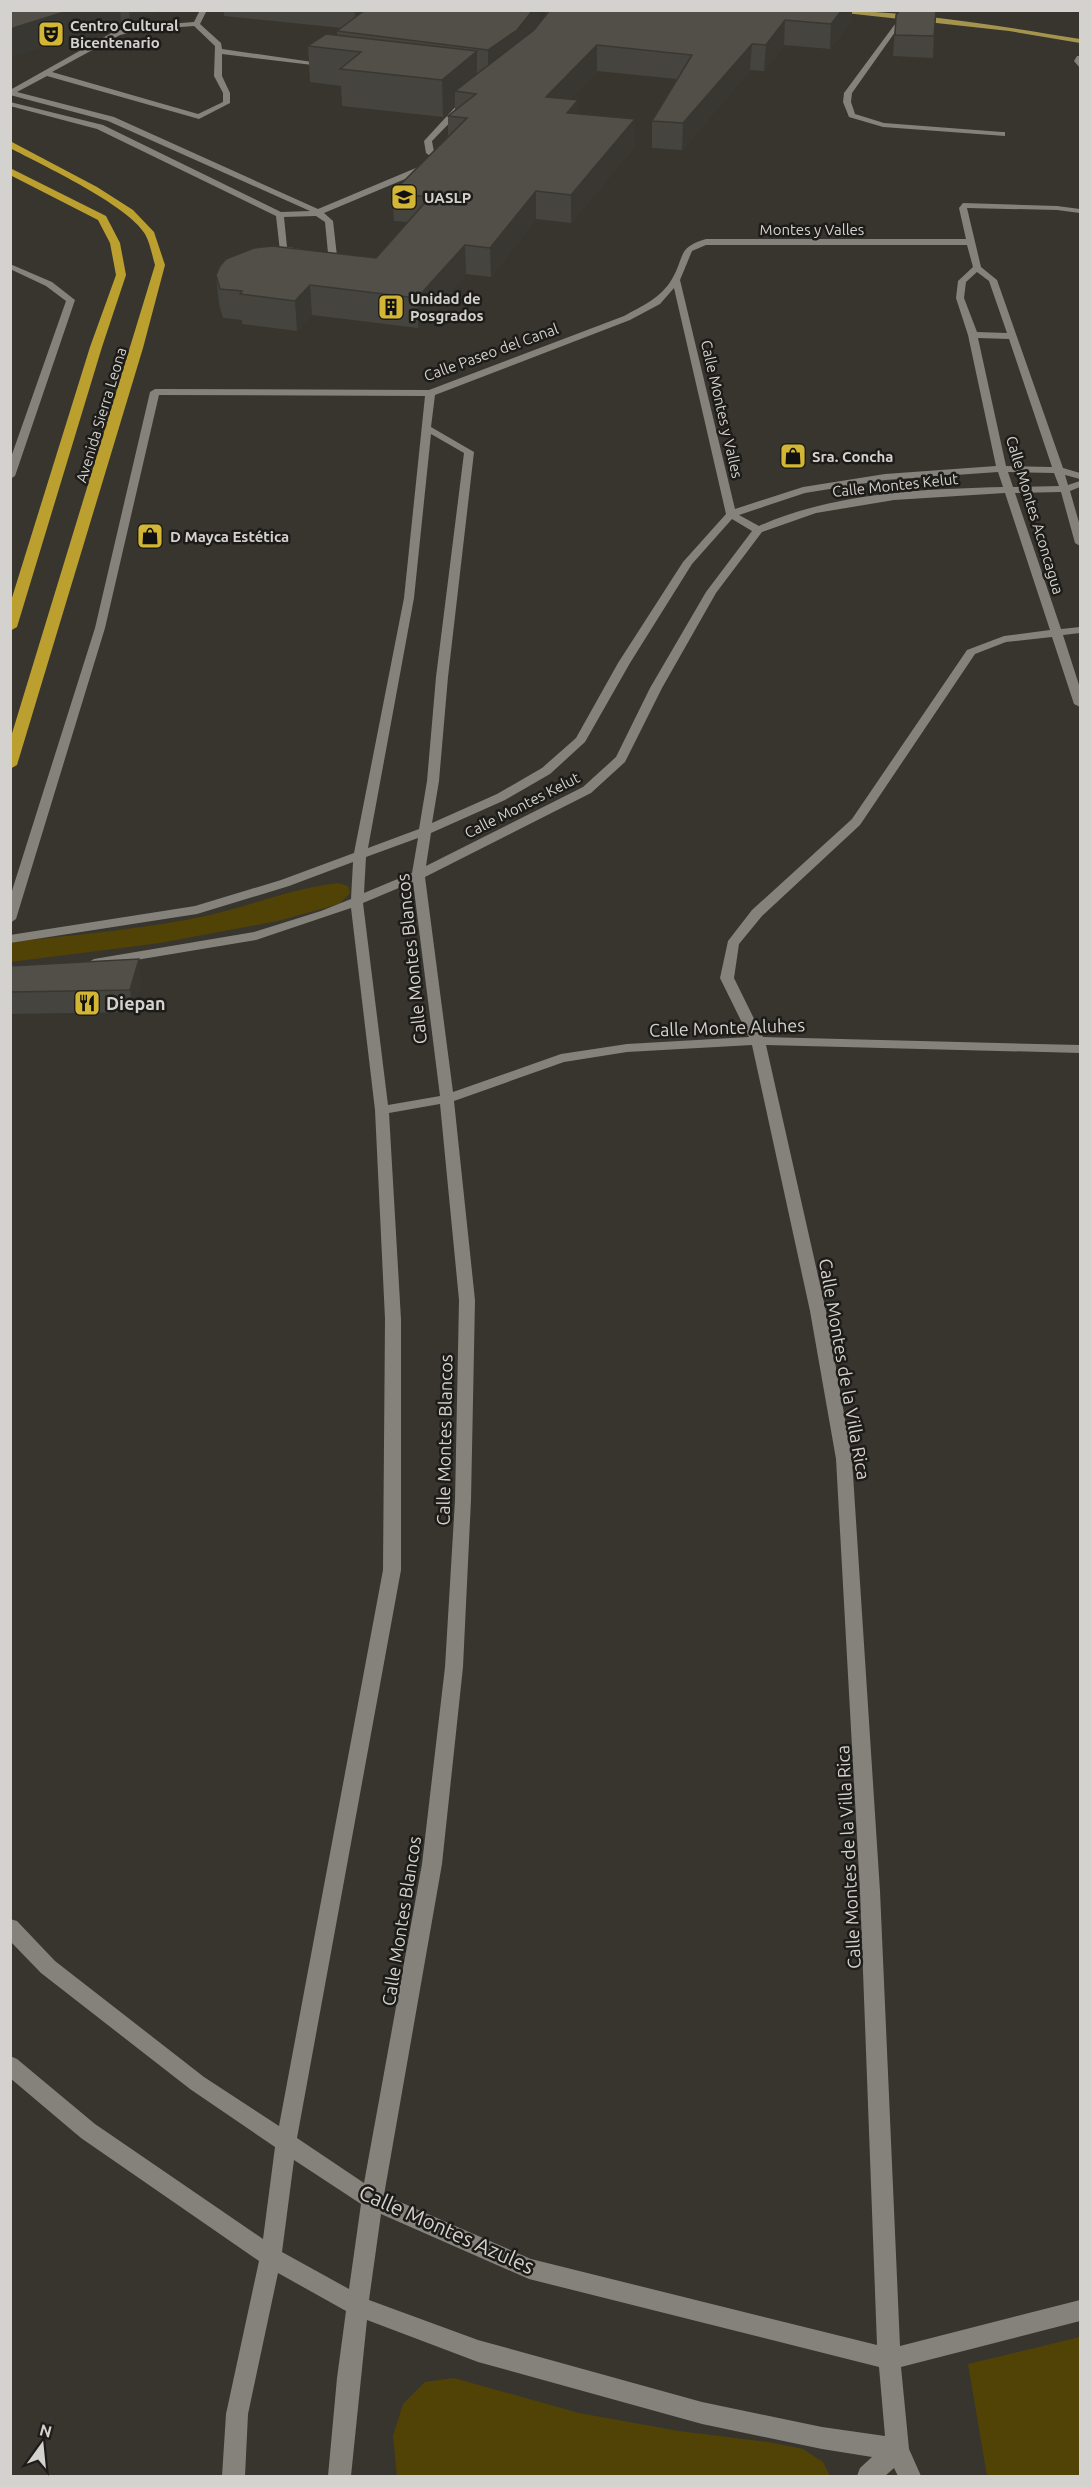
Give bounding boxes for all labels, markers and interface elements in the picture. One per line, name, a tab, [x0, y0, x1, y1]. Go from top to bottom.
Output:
place label: Centro Cultural Bicentenario	[70, 17, 179, 51]
theatre icon: Centro Cultural Bicentenario	[36, 19, 66, 49]
school or university icon: UASLP	[389, 182, 419, 212]
place label: UASLP	[424, 189, 471, 206]
street label: Montes y Valles	[760, 221, 864, 238]
place label: Unidad de Posgrados	[410, 290, 484, 324]
building icon: Unidad de Posgrados	[376, 292, 406, 322]
street label: Calle Paseo del Canal	[422, 320, 560, 384]
street label: Calle Montes y Valles	[698, 338, 746, 480]
street label: Avenida Sierra Leona	[72, 345, 130, 485]
street label: Calle Montes Aconcagua	[1003, 434, 1067, 596]
shop icon: Sra. Concha	[778, 441, 808, 471]
place label: Sra. Concha	[812, 448, 894, 465]
street label: Calle Montes Kelut	[831, 470, 959, 500]
shop icon: D Mayca Estética	[135, 521, 165, 551]
place label: D Mayca Estética	[170, 528, 289, 545]
street label: Calle Montes Kelut	[462, 769, 582, 841]
street label: Calle Montes Blancos	[392, 872, 430, 1045]
restaurant icon: Diepan	[72, 988, 102, 1018]
place label: Diepan	[106, 993, 166, 1013]
street label: Calle Monte Aluhes	[649, 1014, 806, 1040]
street label: Calle Montes de la Villa Rica	[816, 1257, 874, 1481]
street label: Calle Montes Blancos	[433, 1354, 455, 1526]
street label: Calle Montes de la Villa Rica	[832, 1744, 864, 1970]
street label: Calle Montes Blancos	[378, 1835, 424, 2007]
street label: Calle Montes Azules	[356, 2180, 538, 2278]
north arrow	[12, 2415, 72, 2475]
text: N	[38, 2420, 54, 2441]

